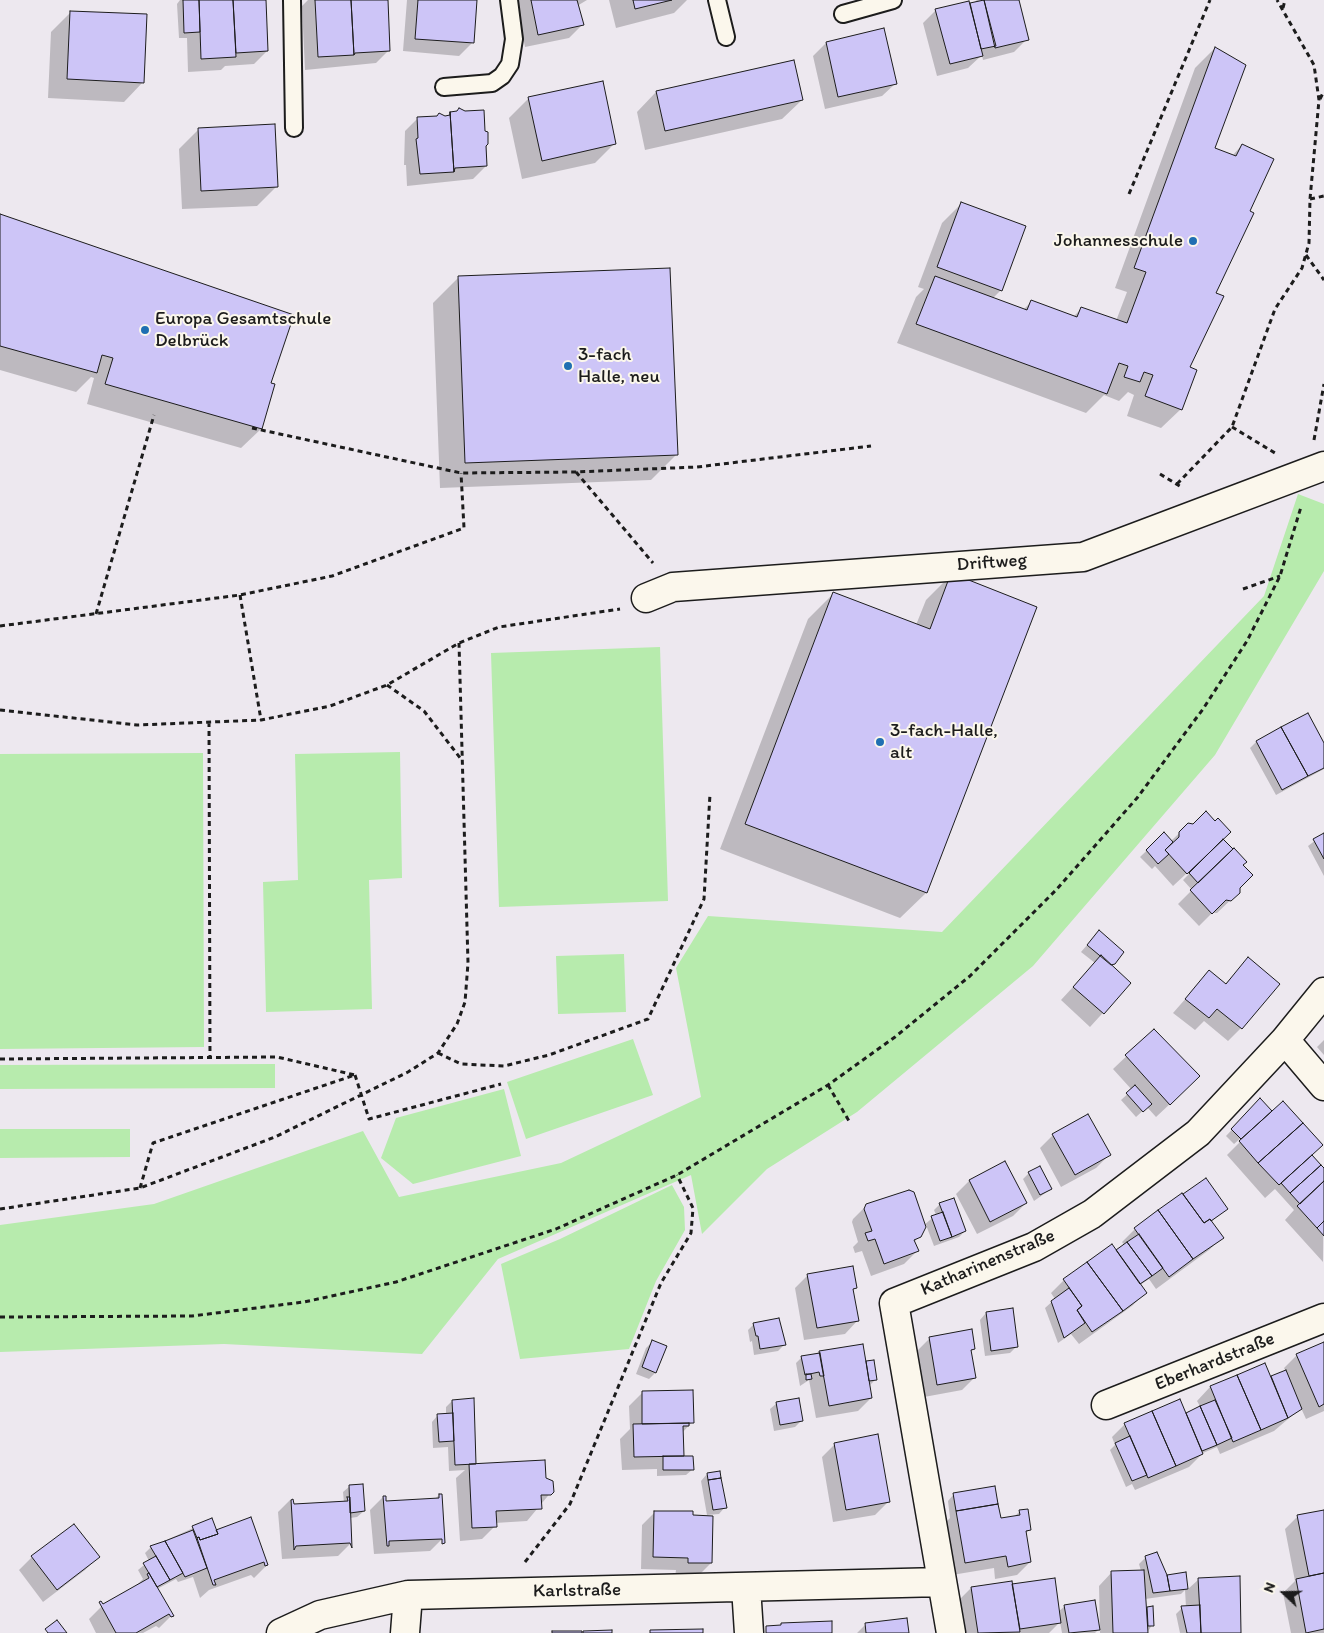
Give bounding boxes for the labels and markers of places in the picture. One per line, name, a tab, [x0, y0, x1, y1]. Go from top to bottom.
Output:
place label: Johannesschule	[1054, 230, 1183, 252]
marker: Johannesschule	[1187, 235, 1199, 247]
place label: Europa Gesamtschule Delbrück	[155, 308, 331, 352]
marker: Europa Gesamtschule Delbrück	[139, 324, 151, 336]
place label: 3-fach Halle, neu	[578, 344, 660, 388]
marker: 3-fach Halle, neu	[562, 360, 574, 372]
place label: 3-fach-Halle, alt	[890, 720, 998, 764]
marker: 3-fach-Halle, alt	[874, 736, 886, 748]

